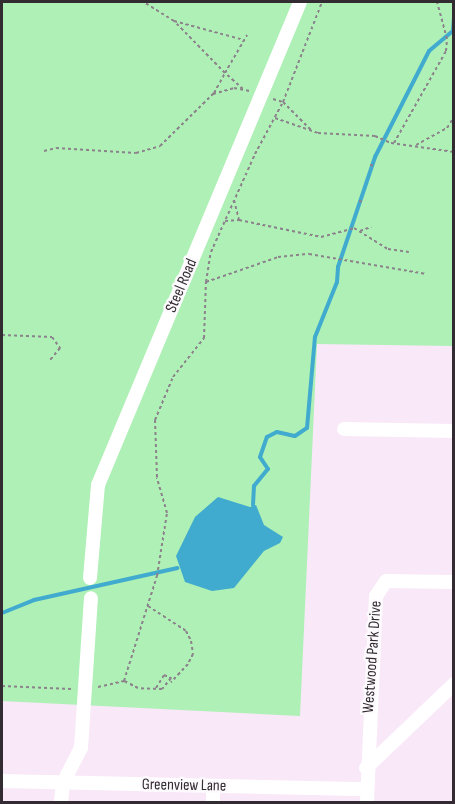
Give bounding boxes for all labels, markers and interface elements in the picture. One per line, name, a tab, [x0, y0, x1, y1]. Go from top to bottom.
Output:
street label: Steel Road	[162, 256, 202, 316]
street label: Westwood Park Drive	[359, 600, 387, 714]
street label: Greenview Lane	[142, 776, 226, 796]

